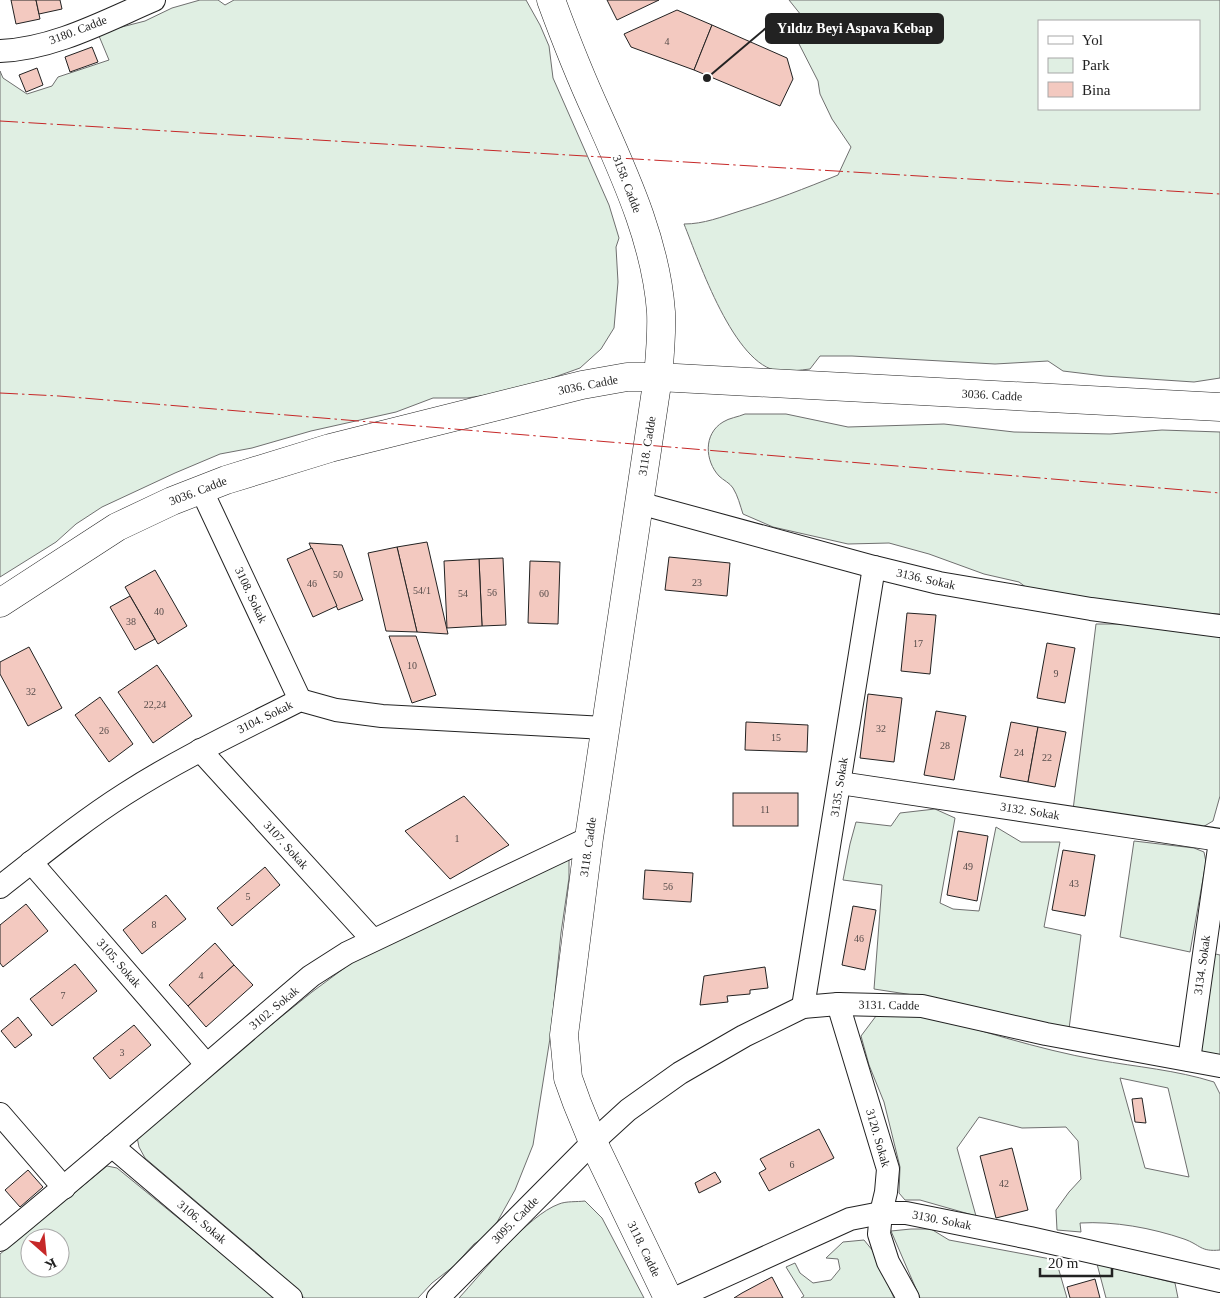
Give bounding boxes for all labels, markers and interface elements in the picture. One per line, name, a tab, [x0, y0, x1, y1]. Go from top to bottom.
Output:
street label: 3180. Cadde	[47, 13, 109, 47]
callout: Yıldız Beyi Aspava Kebap	[766, 14, 943, 43]
legend	[1038, 20, 1200, 110]
text: Yıldız Beyi Aspava Kebap	[777, 21, 933, 36]
text: Yol	[1082, 32, 1103, 48]
house number: 4	[665, 36, 670, 47]
text: Park	[1082, 57, 1110, 73]
text: Bina	[1082, 82, 1111, 98]
street label: 3158. Cadde	[610, 153, 644, 215]
street label: 3036. Cadde	[557, 372, 619, 398]
street label: 3036. Cadde	[961, 386, 1023, 404]
street label: 3118. Cadde	[635, 415, 659, 477]
street label: 3036. Cadde	[167, 474, 229, 508]
street label: 3108. Sokak	[232, 565, 270, 625]
street label: 3136. Sokak	[895, 565, 957, 593]
house number: 50	[333, 569, 343, 580]
house number: 23	[692, 577, 702, 588]
house number: 46	[307, 578, 317, 589]
house number: 54/1	[413, 585, 431, 596]
house number: 56	[487, 587, 497, 598]
house number: 54	[458, 588, 468, 599]
house number: 60	[539, 588, 549, 599]
house number: 40	[154, 606, 164, 617]
house number: 38	[126, 616, 136, 627]
house number: 17	[913, 638, 923, 649]
house number: 10	[407, 660, 417, 671]
house number: 9	[1054, 668, 1059, 679]
house number: 32	[26, 686, 36, 697]
street label: 3104. Sokak	[235, 698, 295, 736]
house number: 22,24	[144, 699, 166, 710]
house number: 32	[876, 723, 886, 734]
house number: 26	[99, 725, 109, 736]
house number: 15	[771, 732, 781, 743]
house number: 28	[940, 740, 950, 751]
house number: 24	[1014, 747, 1024, 758]
house number: 22	[1042, 752, 1052, 763]
street label: 3135. Sokak	[827, 756, 851, 818]
street label: 3132. Sokak	[999, 799, 1061, 823]
house number: 11	[760, 804, 770, 815]
street label: 3118. Cadde	[577, 816, 599, 878]
street label: 3107. Sokak	[261, 818, 311, 872]
house number: 1	[455, 833, 460, 844]
house number: 49	[963, 861, 973, 872]
house number: 43	[1069, 878, 1079, 889]
house number: 56	[663, 881, 673, 892]
house number: 5	[246, 891, 251, 902]
house number: 8	[152, 919, 157, 930]
house number: 46	[854, 933, 864, 944]
street label: 3134. Sokak	[1191, 934, 1213, 996]
street label: 3105. Sokak	[94, 936, 144, 990]
house number: 4	[199, 970, 204, 981]
street label: 3102. Sokak	[247, 983, 301, 1033]
house number: 7	[61, 990, 66, 1001]
street label: 3131. Cadde	[859, 997, 919, 1013]
house number: 3	[120, 1047, 125, 1058]
street label: 3120. Sokak	[863, 1107, 893, 1169]
house number: 6	[790, 1159, 795, 1170]
house number: 42	[999, 1178, 1009, 1189]
street label: 3095. Cadde	[489, 1194, 541, 1246]
street label: 3106. Sokak	[175, 1197, 229, 1247]
street label: 3130. Sokak	[911, 1207, 973, 1233]
street label: 3118. Cadde	[625, 1219, 663, 1279]
north arrow	[20, 1228, 70, 1278]
scale bar	[1040, 1246, 1112, 1278]
text: K	[42, 1255, 59, 1273]
text: 20 m	[1048, 1255, 1079, 1271]

